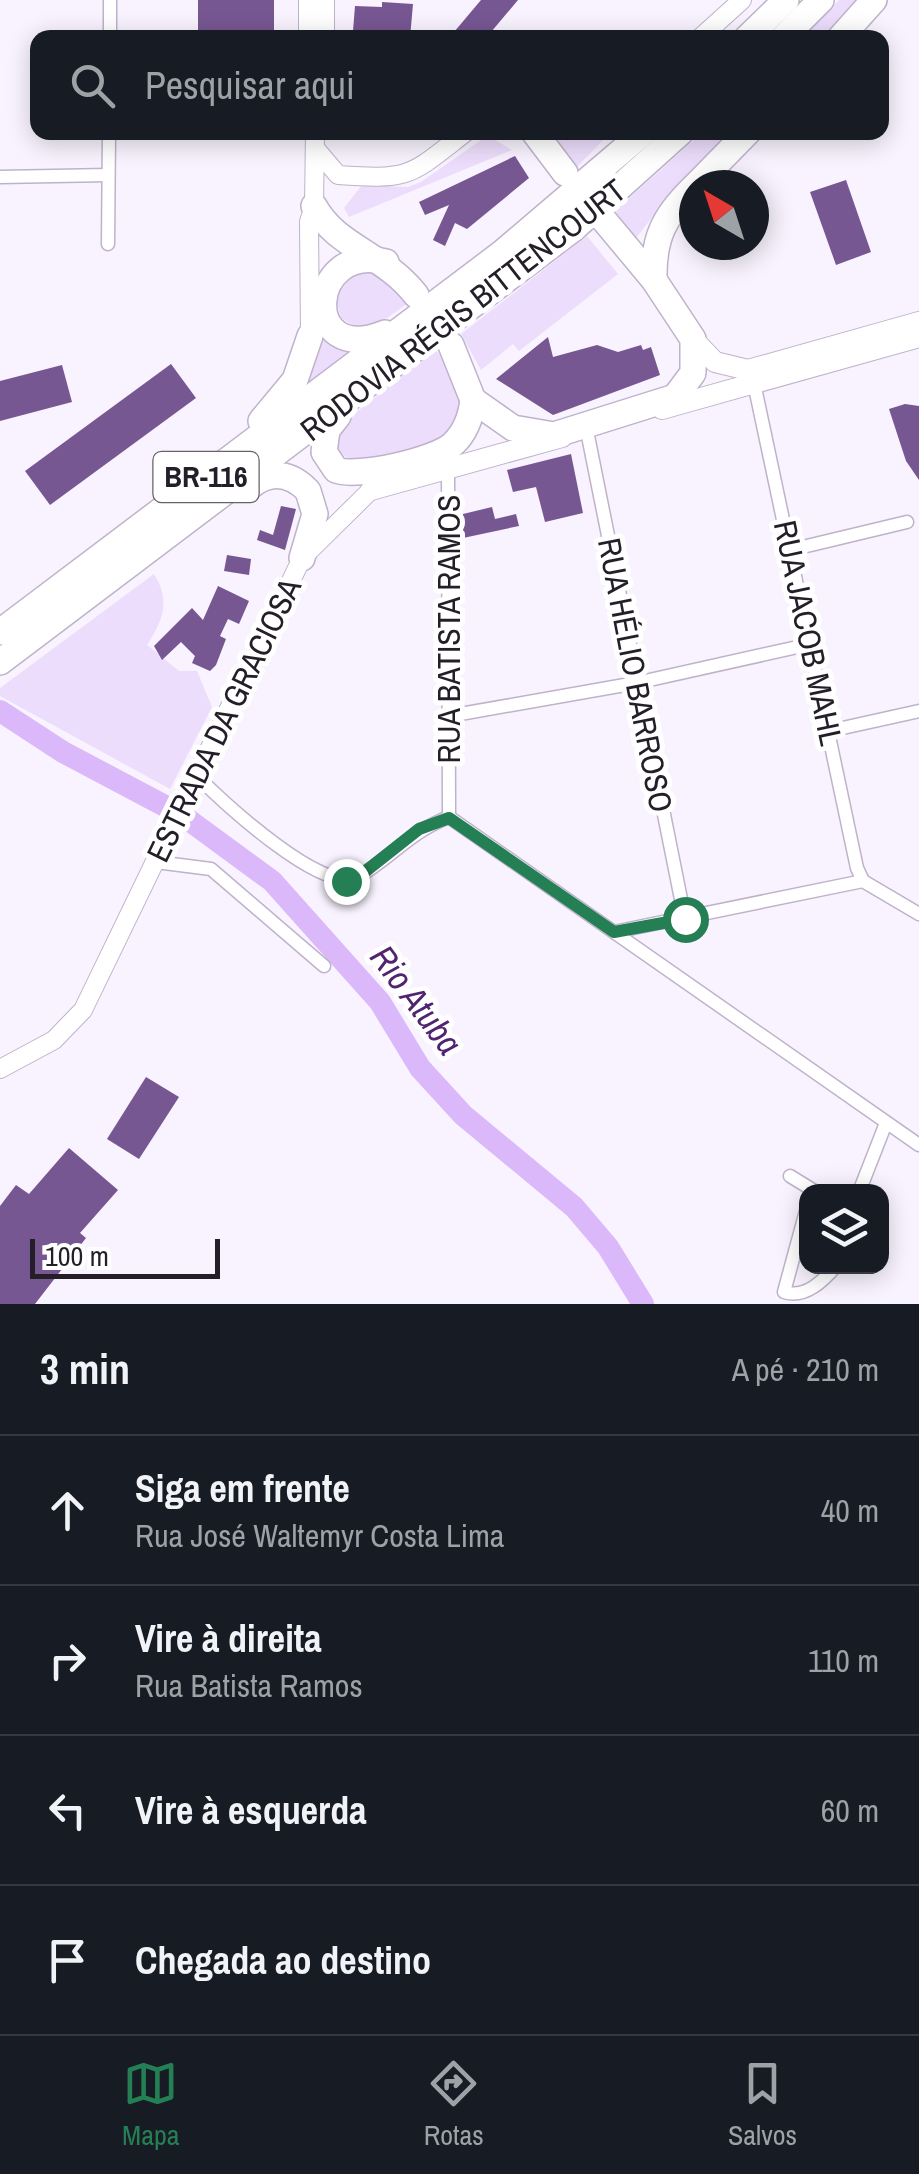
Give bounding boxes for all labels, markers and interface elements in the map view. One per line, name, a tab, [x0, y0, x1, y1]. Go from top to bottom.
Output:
search box	[30, 30, 889, 140]
icon: search	[65, 58, 120, 113]
text: Pesquisar aqui	[145, 60, 355, 111]
street label: RODOVIA RÉGIS BITTENCOURT	[291, 169, 634, 450]
north arrow	[679, 170, 769, 260]
road number: BR-116	[154, 452, 258, 502]
street label: RUA BATISTA RAMOS	[427, 495, 470, 763]
street label: RUA JACOB MAHL	[764, 516, 853, 750]
street label: RUA HÉLIO BARROSO	[588, 534, 683, 816]
street label: ESTRADA DA GRACIOSA	[136, 570, 311, 869]
route end	[324, 859, 370, 905]
route start	[663, 897, 709, 943]
water label: Rio Atuba	[360, 935, 473, 1064]
map controls	[799, 1184, 889, 1274]
button: layers	[799, 1184, 889, 1274]
scale bar	[30, 1234, 220, 1278]
text: 100 m	[45, 1237, 109, 1275]
text: 3 min	[40, 1341, 130, 1397]
text: A pé · 210 m	[732, 1348, 879, 1391]
text: Siga em frente	[135, 1463, 350, 1514]
icon: ahead	[40, 1483, 95, 1538]
text: 40 m	[821, 1489, 879, 1532]
text: Rua José Waltemyr Costa Lima	[135, 1514, 504, 1557]
text: Vire à direita	[135, 1613, 322, 1664]
icon: right	[40, 1633, 95, 1688]
text: 110 m	[808, 1639, 879, 1682]
text: Rua Batista Ramos	[135, 1664, 363, 1707]
icon: left	[40, 1783, 95, 1838]
text: Vire à esquerda	[135, 1785, 367, 1836]
text: 60 m	[821, 1789, 879, 1832]
icon: arrive	[40, 1933, 95, 1988]
text: Chegada ao destino	[135, 1935, 431, 1986]
tab: Mapa	[122, 2056, 180, 2154]
tab: Rotas	[424, 2056, 484, 2154]
tab: Salvos	[728, 2056, 797, 2154]

